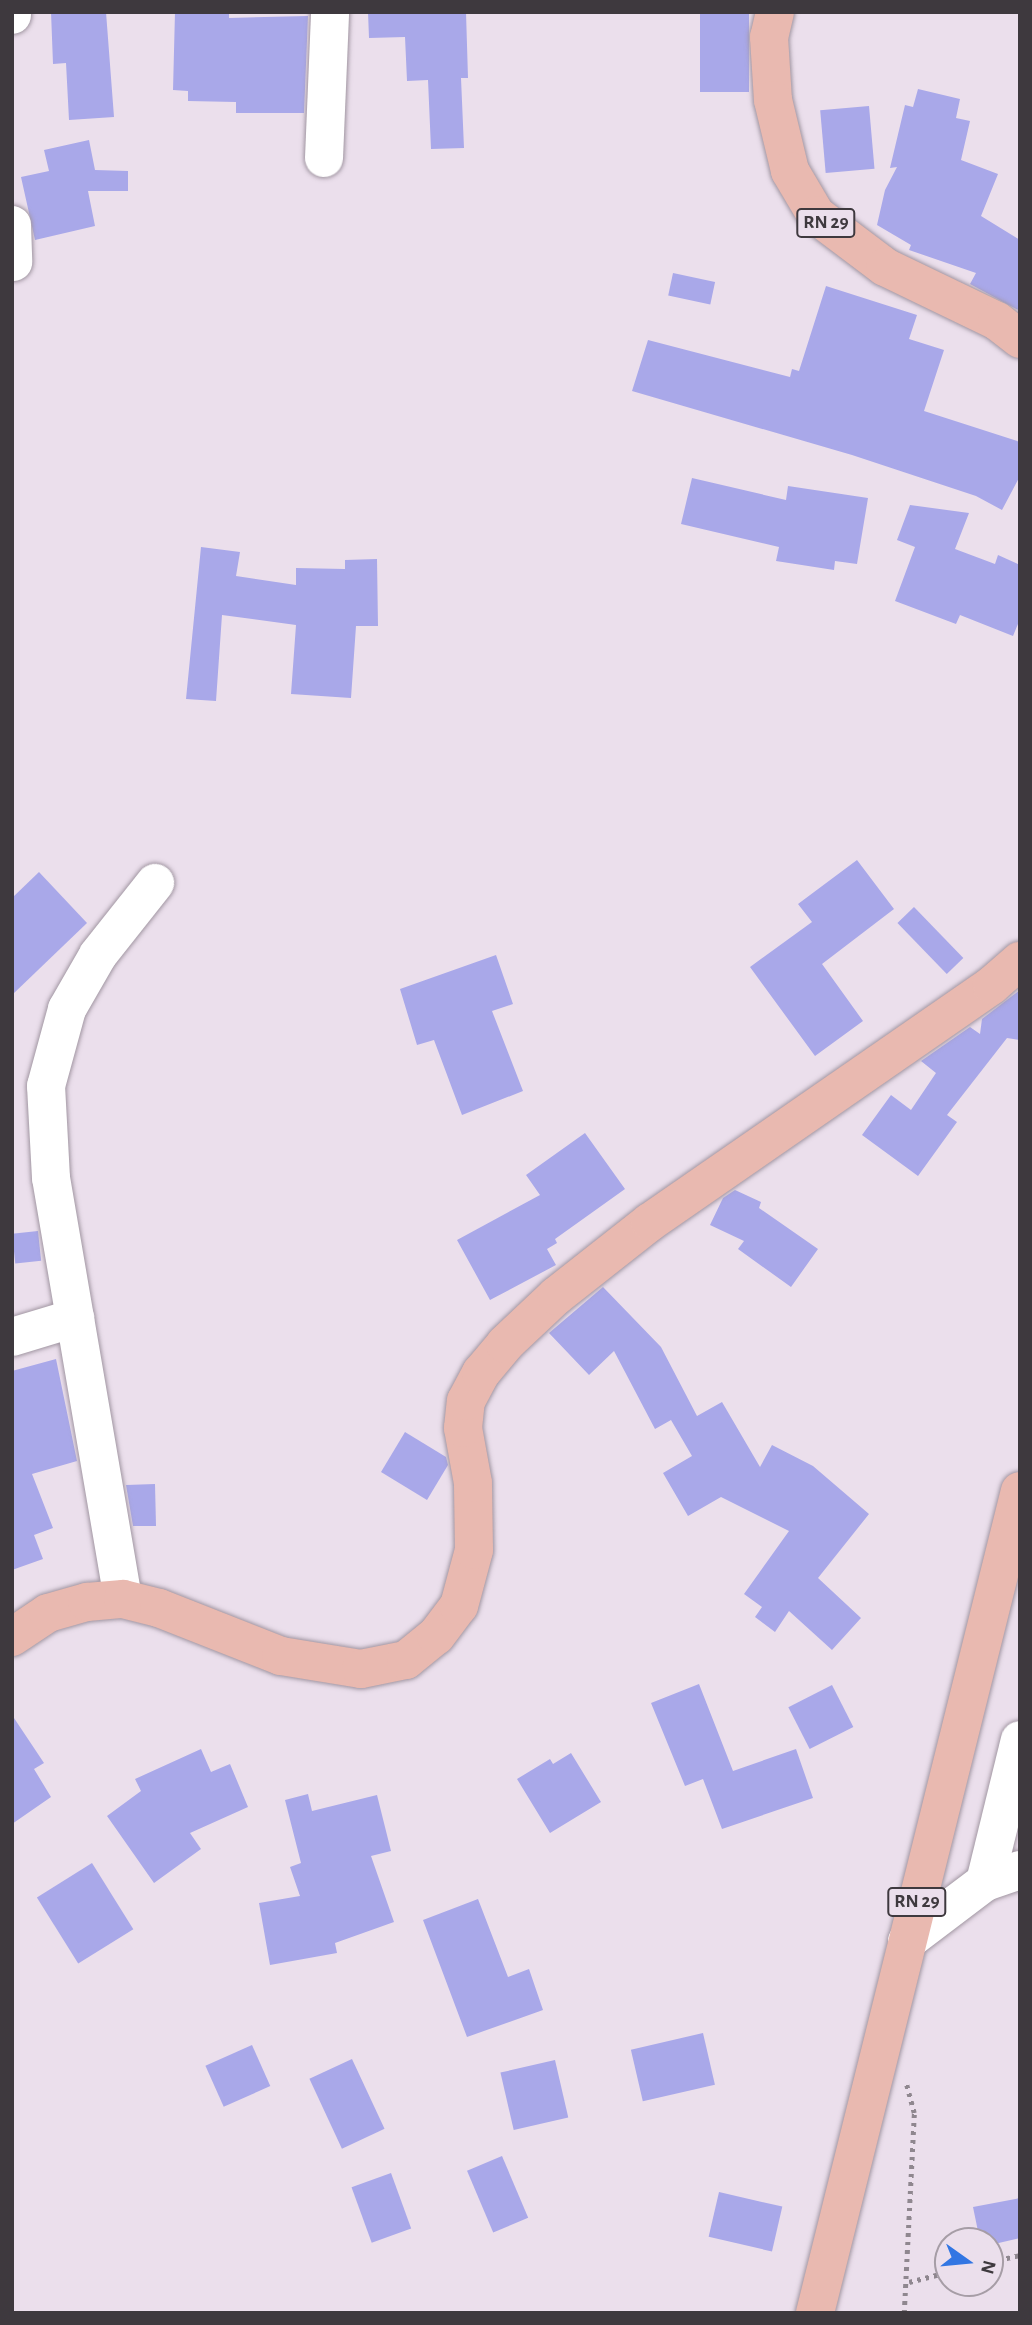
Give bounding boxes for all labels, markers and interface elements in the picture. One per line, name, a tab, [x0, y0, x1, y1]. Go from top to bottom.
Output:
road number: RN 29	[796, 208, 856, 238]
road number: RN 29	[887, 1886, 947, 1918]
north arrow	[934, 2227, 1004, 2297]
text: N	[977, 2258, 999, 2276]

